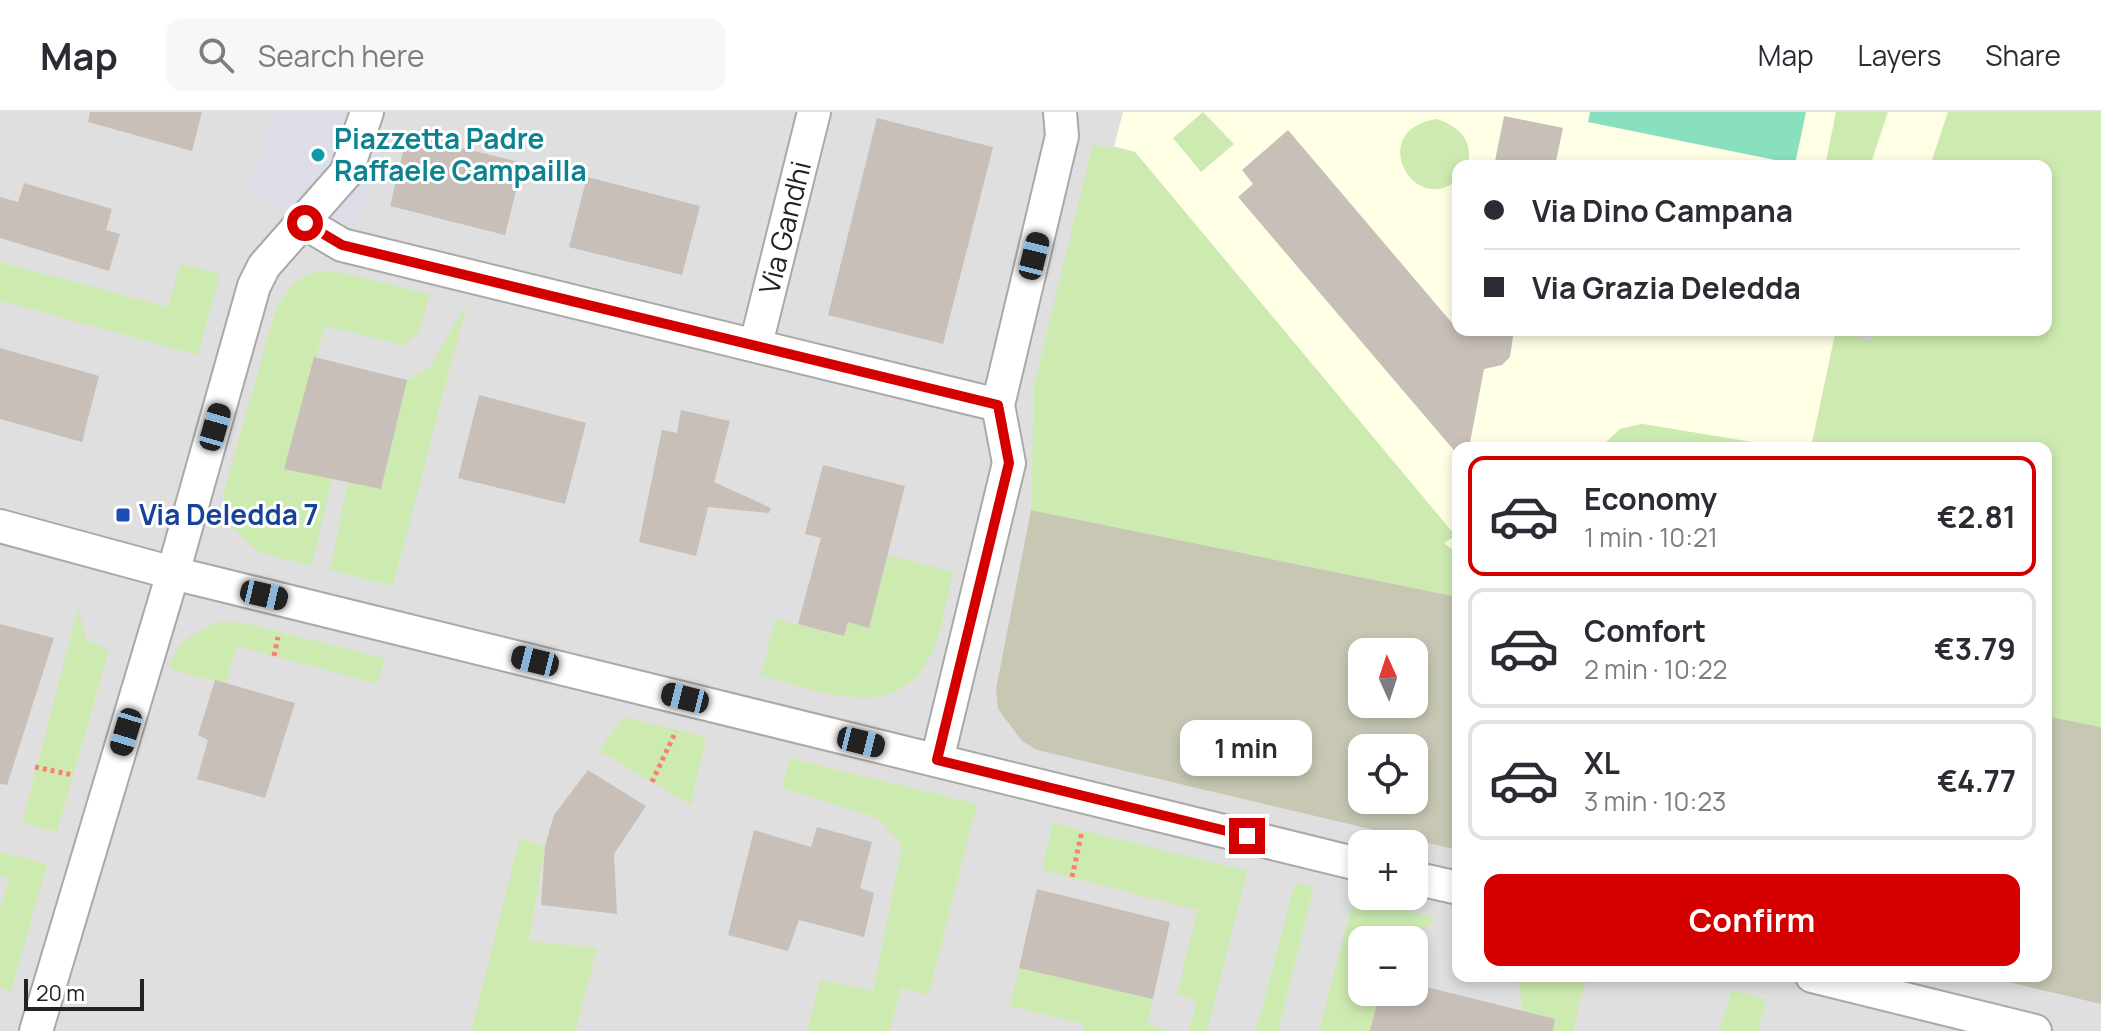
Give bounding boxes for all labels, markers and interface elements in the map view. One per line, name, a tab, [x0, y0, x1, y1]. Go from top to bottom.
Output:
search box	[166, 19, 726, 91]
text: Map	[40, 29, 118, 81]
icon: search	[194, 33, 238, 77]
text: Search here	[258, 35, 425, 76]
text: Map	[1758, 36, 1814, 74]
text: Layers	[1858, 36, 1941, 74]
text: Share	[1985, 36, 2061, 74]
place label: Piazzetta Padre Raffaele Campailla	[334, 119, 587, 189]
marker: Piazzetta Padre Raffaele Campailla	[309, 146, 327, 164]
street label: Via Gandhi	[749, 157, 819, 298]
text: Via Dino Campana	[1532, 190, 1793, 231]
route start	[287, 205, 323, 241]
car	[1017, 230, 1051, 282]
text: Via Grazia Deledda	[1532, 267, 1801, 308]
car	[197, 401, 233, 453]
text: Economy	[1584, 478, 1717, 519]
icon: car	[1488, 480, 1560, 552]
place label: Via Deledda 7	[139, 495, 318, 533]
text: €2.81	[1937, 496, 2016, 537]
marker: Via Deledda 7	[114, 506, 132, 524]
text: 1 min · 10:21	[1584, 519, 1718, 555]
car	[238, 578, 290, 612]
text: Comfort	[1584, 610, 1706, 651]
icon: car	[1488, 612, 1560, 684]
text: €3.79	[1934, 628, 2016, 669]
north arrow	[1348, 638, 1428, 718]
map controls	[1348, 638, 1428, 1006]
car	[509, 644, 561, 678]
text: 2 min · 10:22	[1584, 651, 1727, 687]
car	[659, 681, 711, 715]
car	[108, 706, 144, 758]
callout: 1 min	[1181, 720, 1313, 776]
car	[835, 725, 887, 759]
text: 1 min	[1214, 730, 1278, 766]
button: locate	[1348, 734, 1428, 814]
text: XL	[1584, 742, 1620, 783]
icon: car	[1488, 744, 1560, 816]
text: €4.77	[1937, 760, 2016, 801]
text: 3 min · 10:23	[1584, 783, 1726, 819]
route end	[1229, 818, 1265, 854]
button: +	[1348, 830, 1428, 910]
button: Confirm	[1484, 874, 2020, 966]
button: −	[1348, 926, 1428, 1006]
scale bar	[24, 975, 144, 1011]
text: 20 m	[36, 978, 85, 1008]

